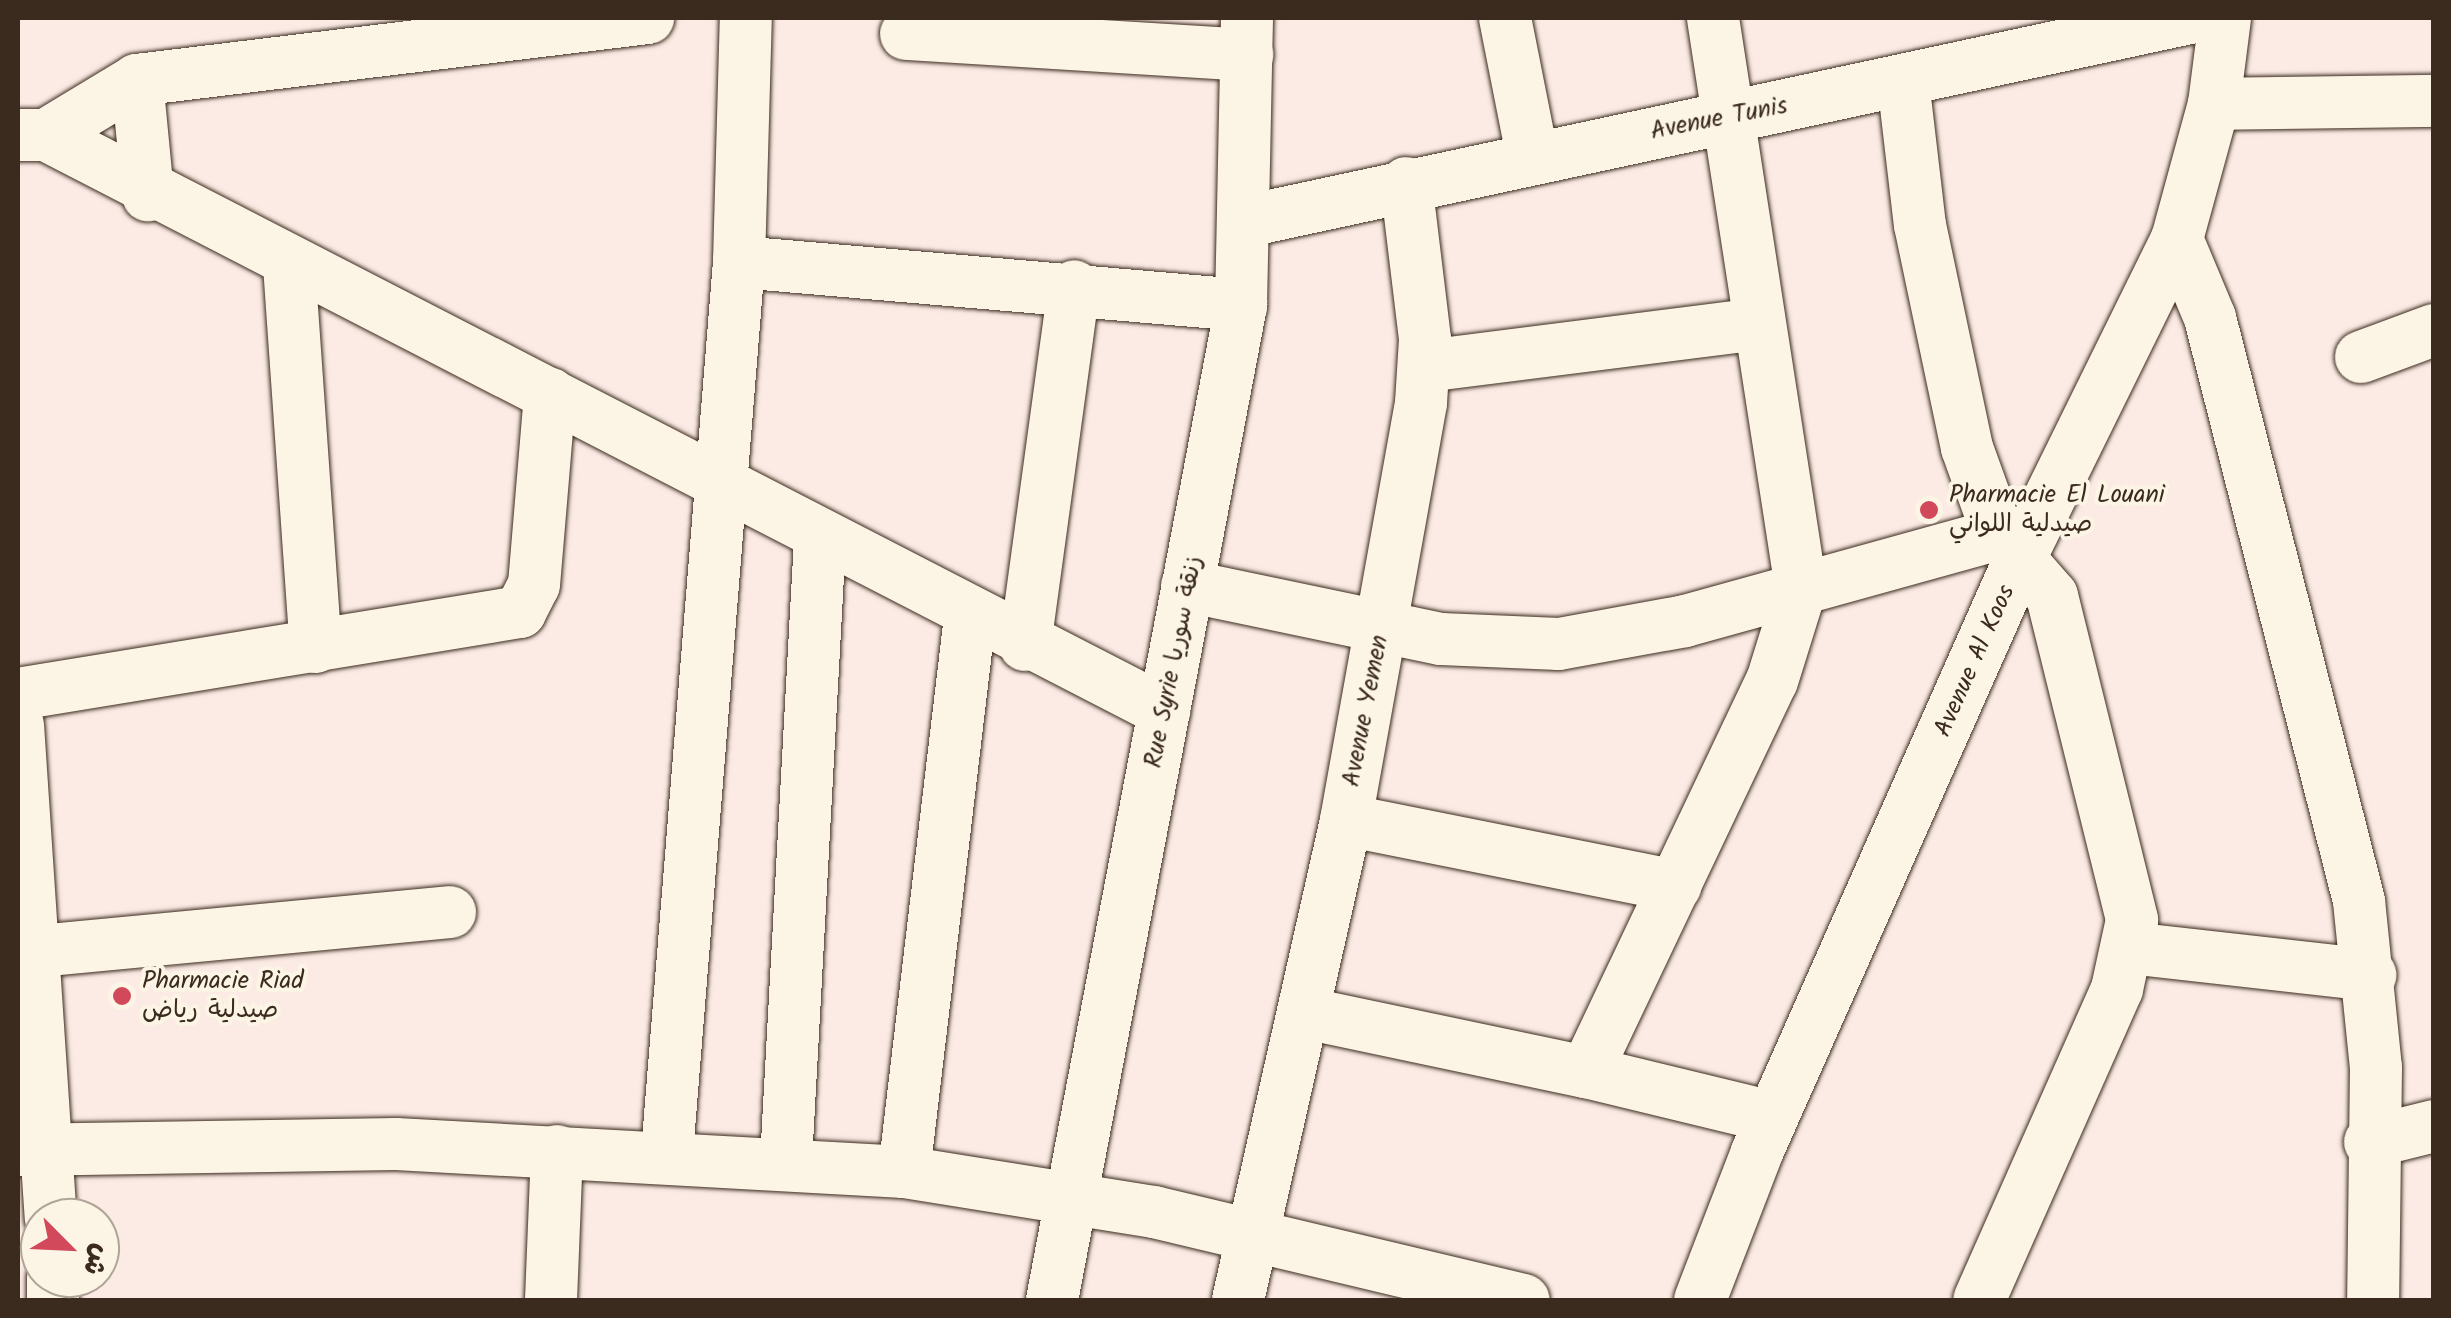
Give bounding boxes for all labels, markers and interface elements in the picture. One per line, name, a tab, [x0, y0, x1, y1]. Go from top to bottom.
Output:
street label: Avenue Tunis	[1648, 91, 1790, 147]
place label: Pharmacie El Louani صيدلية اللواني	[1949, 481, 2165, 540]
marker: Pharmacie El Louani صيدلية اللواني	[1918, 499, 1940, 521]
street label: Rue Syrie زنقة سوريا	[1139, 553, 1209, 771]
street label: Avenue Al Koos	[1928, 580, 2022, 742]
street label: Avenue Yemen	[1337, 633, 1395, 789]
place label: Pharmacie Riad صيدلية رياض	[142, 967, 304, 1026]
marker: Pharmacie Riad صيدلية رياض	[111, 985, 133, 1007]
north arrow	[20, 1198, 120, 1298]
text: ش	[69, 1236, 123, 1283]

